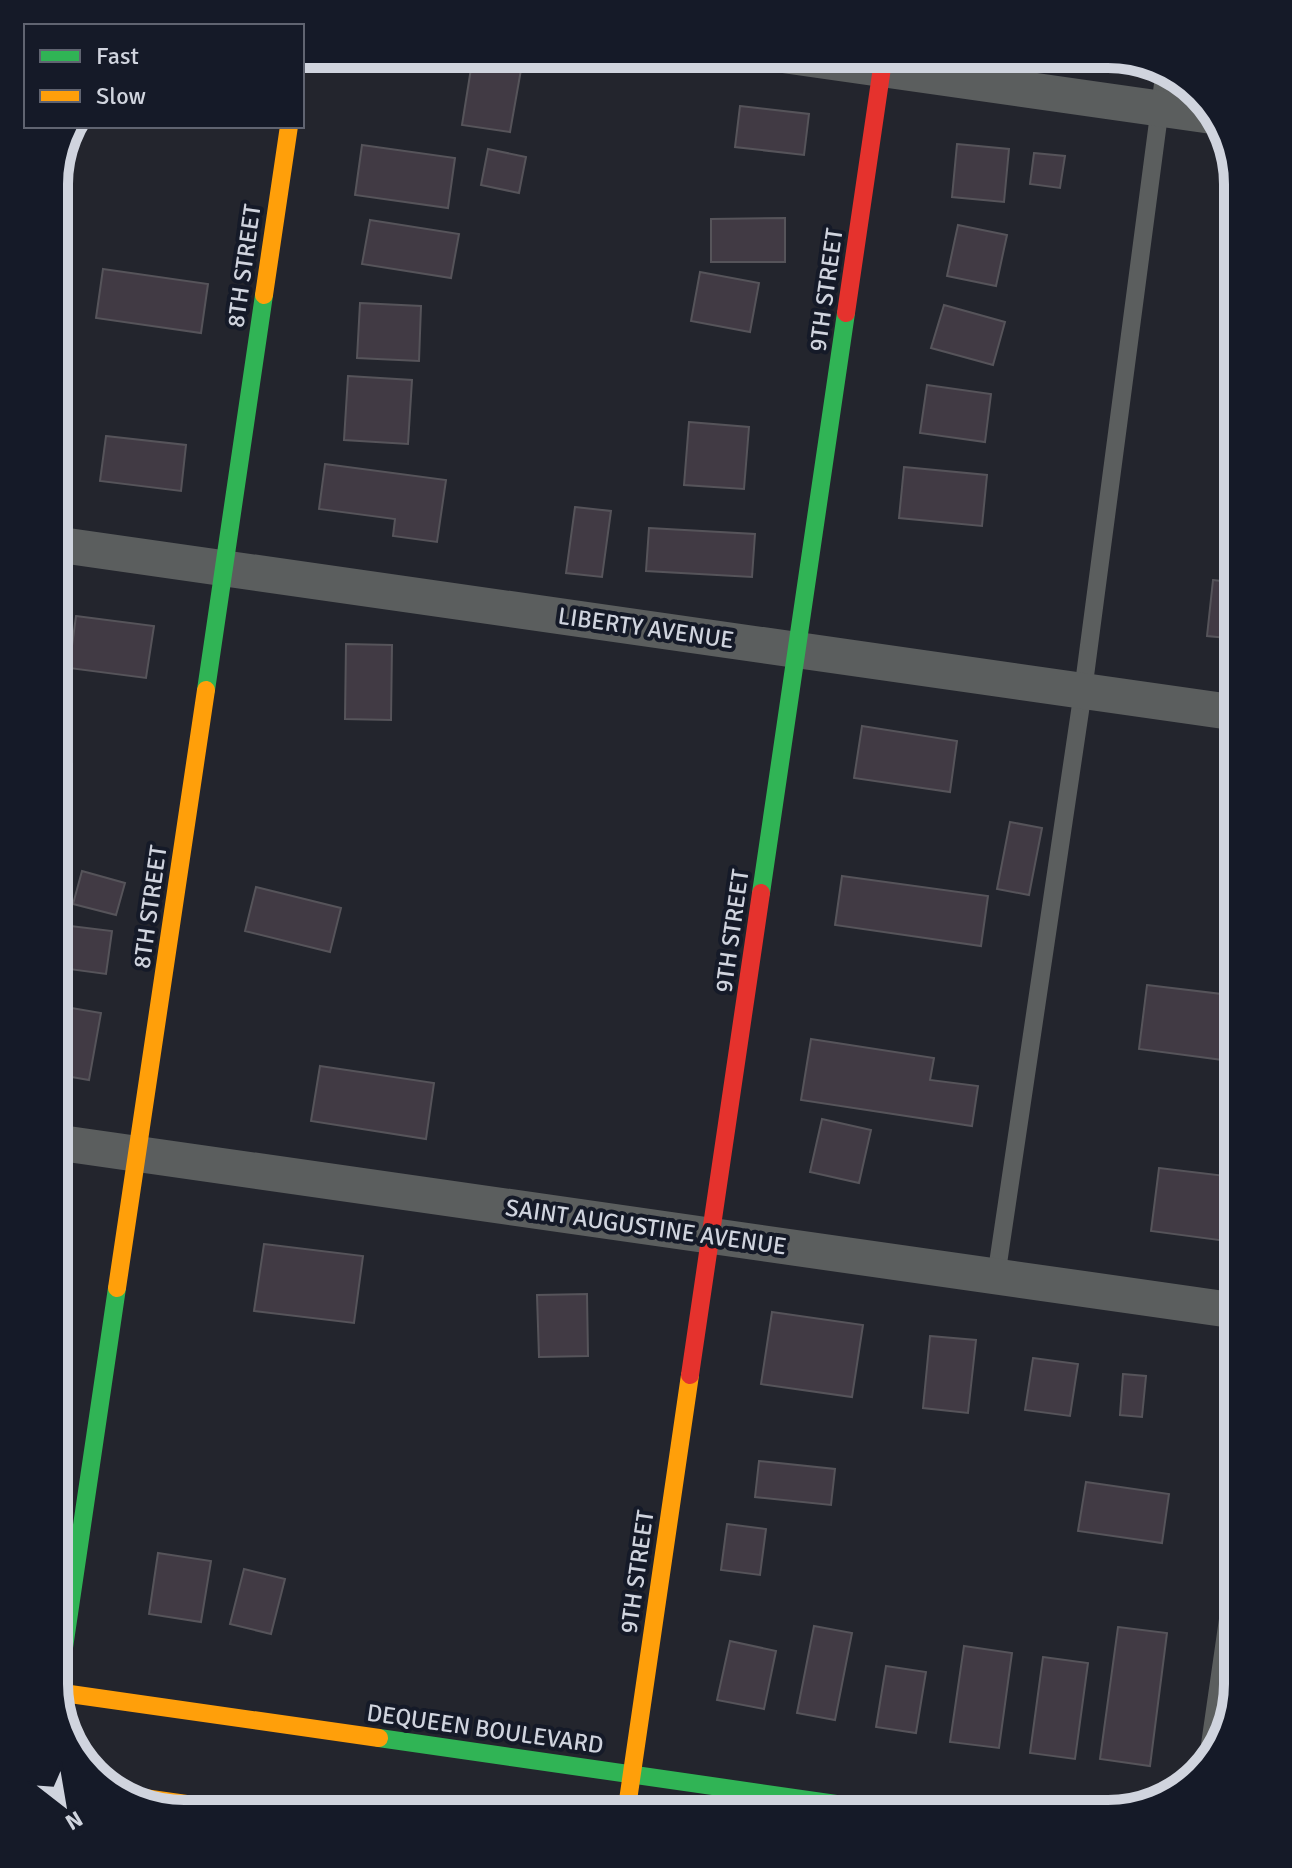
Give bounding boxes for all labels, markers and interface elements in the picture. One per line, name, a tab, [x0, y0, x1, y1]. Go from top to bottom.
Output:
legend	[24, 24, 304, 128]
text: Fast	[96, 41, 139, 71]
text: Slow	[96, 81, 146, 111]
street label: 8TH STREET	[221, 202, 268, 330]
street label: 9TH STREET	[803, 226, 850, 354]
street label: LIBERTY AVENUE	[556, 601, 736, 655]
street label: 8TH STREET	[127, 843, 174, 971]
street label: 9TH STREET	[709, 867, 756, 995]
street label: SAINT AUGUSTINE AVENUE	[504, 1192, 788, 1262]
street label: 9TH STREET	[614, 1508, 661, 1636]
street label: DEQUEEN BOULEVARD	[365, 1698, 605, 1760]
north arrow	[24, 1764, 104, 1844]
text: N	[61, 1805, 88, 1836]

